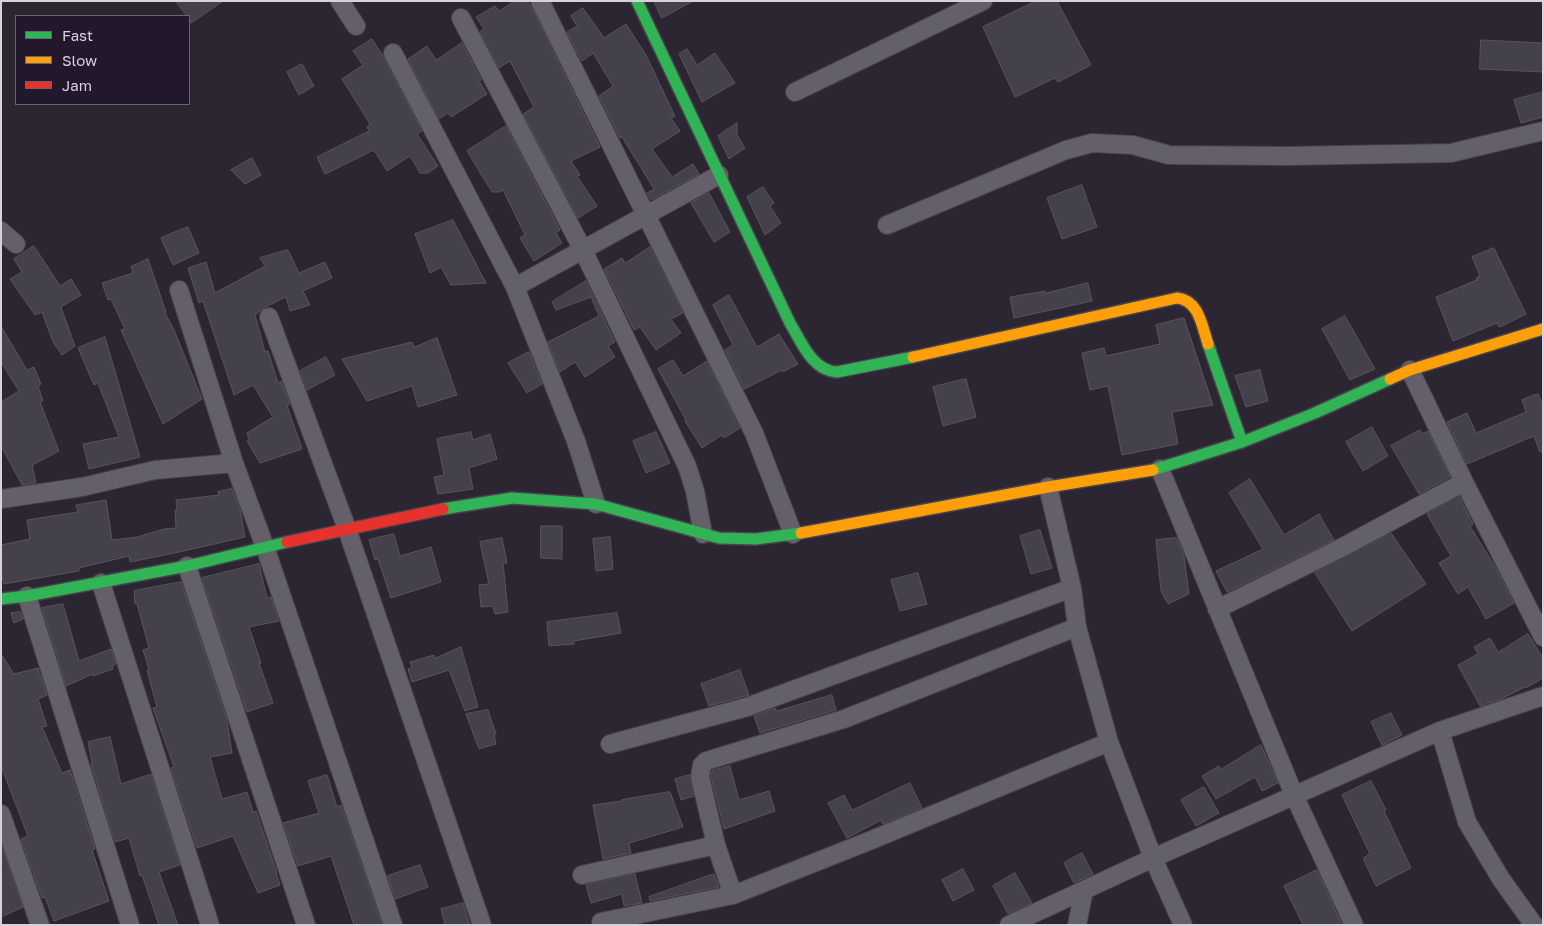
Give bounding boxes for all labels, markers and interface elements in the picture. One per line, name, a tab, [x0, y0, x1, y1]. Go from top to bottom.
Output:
legend	[15, 15, 190, 105]
text: Fast	[62, 26, 93, 44]
text: Slow	[62, 51, 97, 69]
text: Jam	[62, 76, 92, 94]

